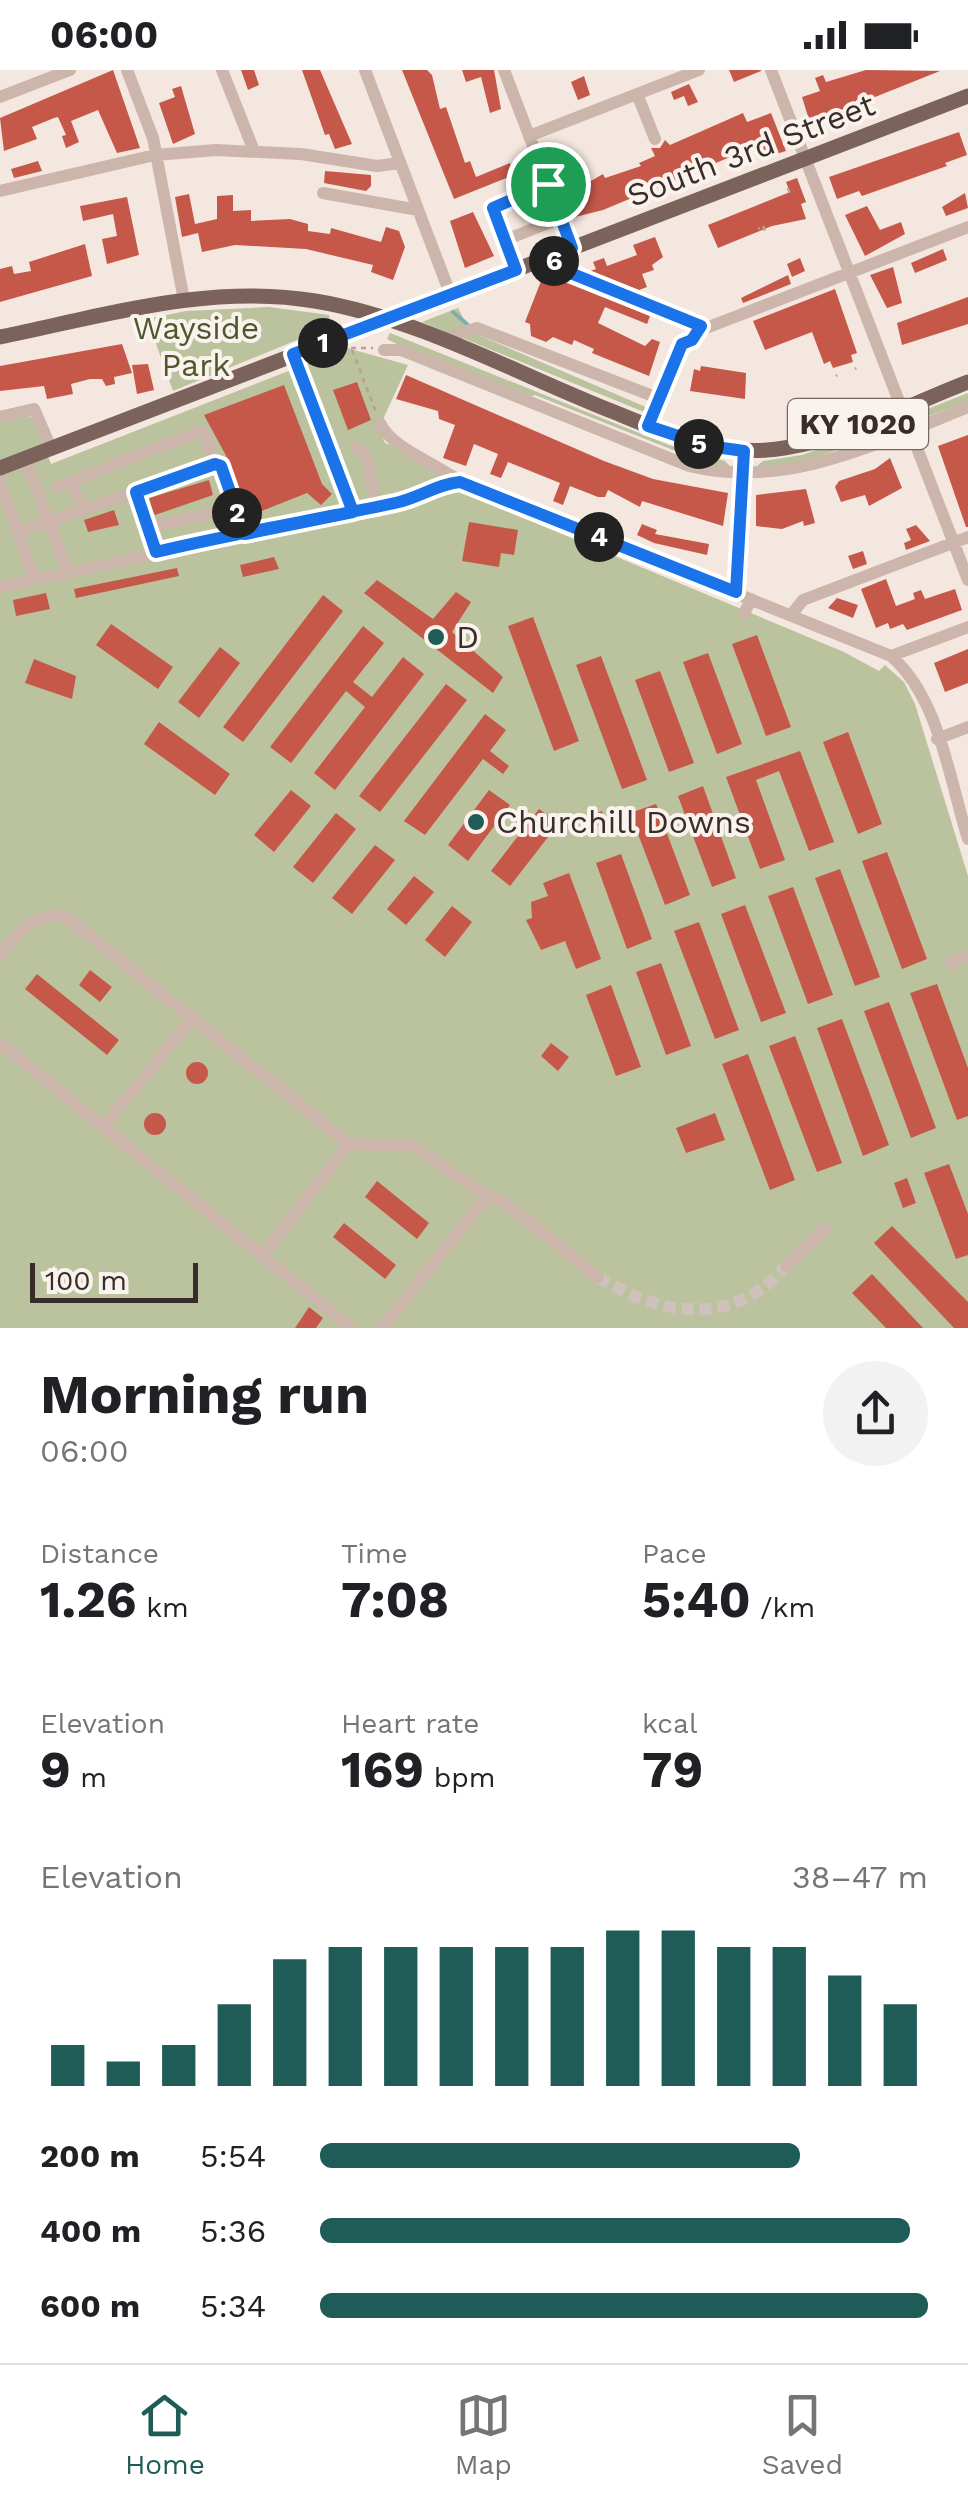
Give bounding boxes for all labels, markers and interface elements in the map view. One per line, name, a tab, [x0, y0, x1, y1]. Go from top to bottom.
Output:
text: 06:00	[50, 13, 158, 57]
street label: South 3rd Street	[622, 85, 880, 215]
pin	[506, 142, 591, 227]
icon: arrive	[521, 157, 576, 212]
pin: 6	[529, 236, 579, 286]
text: 6	[545, 244, 563, 277]
park label: Wayside Park	[133, 309, 259, 384]
pin: 1	[298, 318, 348, 368]
text: 1	[317, 326, 329, 359]
road number: KY 1020	[788, 399, 928, 449]
pin: 5	[674, 419, 724, 469]
text: 5	[691, 427, 707, 460]
pin: 2	[212, 488, 262, 538]
text: 2	[229, 496, 245, 529]
pin: 4	[574, 512, 624, 562]
text: 4	[590, 520, 608, 553]
place label: D	[456, 618, 479, 656]
marker: D	[425, 626, 447, 648]
place label: Churchill Downs	[496, 803, 751, 841]
marker: Churchill Downs	[465, 811, 487, 833]
scale bar	[30, 1258, 198, 1302]
text: 100 m	[45, 1264, 127, 1297]
button: share	[823, 1361, 928, 1466]
text: Morning run	[40, 1362, 369, 1426]
text: 06:00	[40, 1432, 129, 1470]
text: Distance	[40, 1537, 159, 1570]
text: Time	[341, 1537, 408, 1570]
text: Pace	[642, 1537, 707, 1570]
text: 1.26	[40, 1570, 137, 1629]
text: 7:08	[341, 1570, 449, 1629]
text: 5:40	[642, 1570, 751, 1629]
text: km	[137, 1591, 189, 1624]
text: /km	[751, 1591, 815, 1624]
text: Elevation	[40, 1707, 165, 1740]
text: Heart rate	[341, 1707, 479, 1740]
text: kcal	[642, 1707, 697, 1740]
text: 9	[40, 1740, 71, 1799]
text: 169	[341, 1740, 424, 1799]
text: 79	[642, 1740, 703, 1799]
text: m	[71, 1761, 107, 1794]
text: bpm	[424, 1761, 496, 1794]
text: Elevation	[40, 1858, 183, 1896]
text: 38–47 m	[792, 1858, 928, 1896]
text: 200 m	[40, 2137, 140, 2175]
text: 5:54	[200, 2137, 266, 2175]
text: 400 m	[40, 2212, 141, 2250]
text: 5:36	[200, 2212, 266, 2250]
text: 600 m	[40, 2287, 140, 2325]
text: 5:34	[200, 2287, 266, 2325]
tab: Home	[125, 2388, 205, 2481]
tab: Map	[455, 2388, 512, 2481]
tab: Saved	[762, 2388, 843, 2481]

